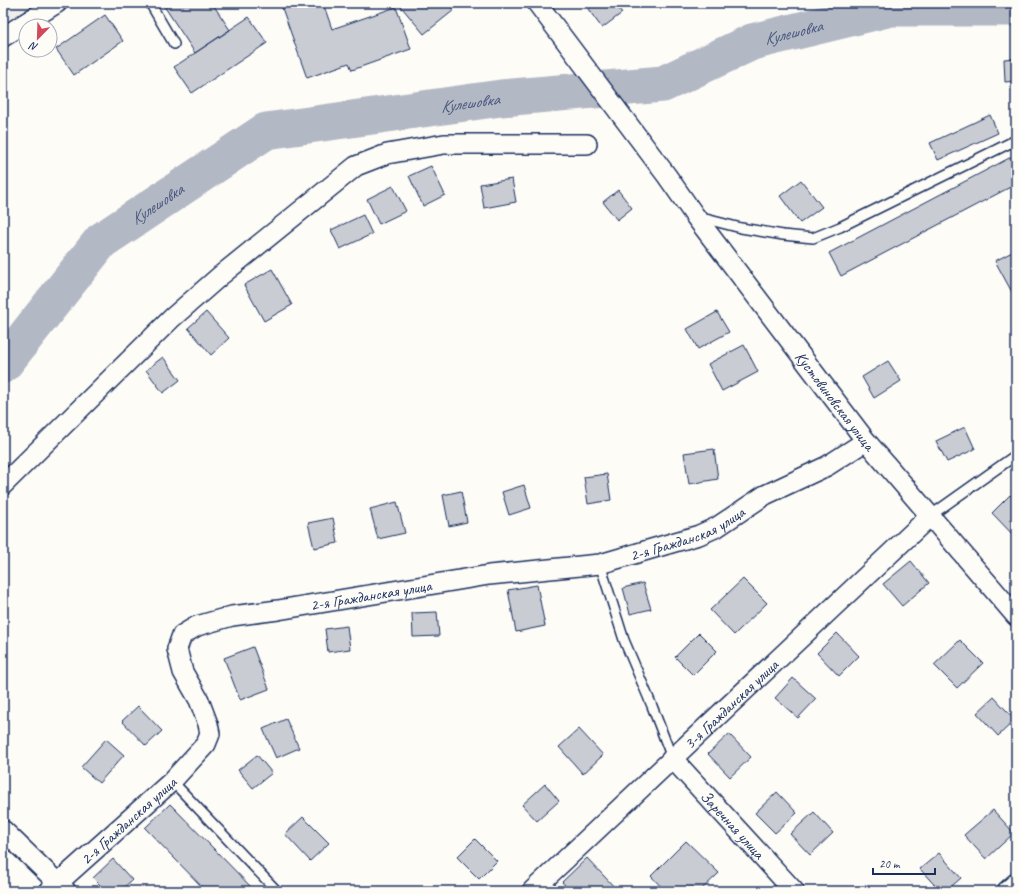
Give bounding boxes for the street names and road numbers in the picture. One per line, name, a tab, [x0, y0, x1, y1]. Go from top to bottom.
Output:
street label: Кустовиновская улица	[790, 348, 880, 456]
street label: 2-я Гражданская улица	[628, 502, 750, 566]
street label: 2-я Гражданская улица	[309, 575, 434, 615]
street label: 3-я Гражданская улица	[680, 654, 784, 754]
street label: 2-я Гражданская улица	[76, 772, 182, 869]
street label: Заречная улица	[696, 787, 769, 864]

